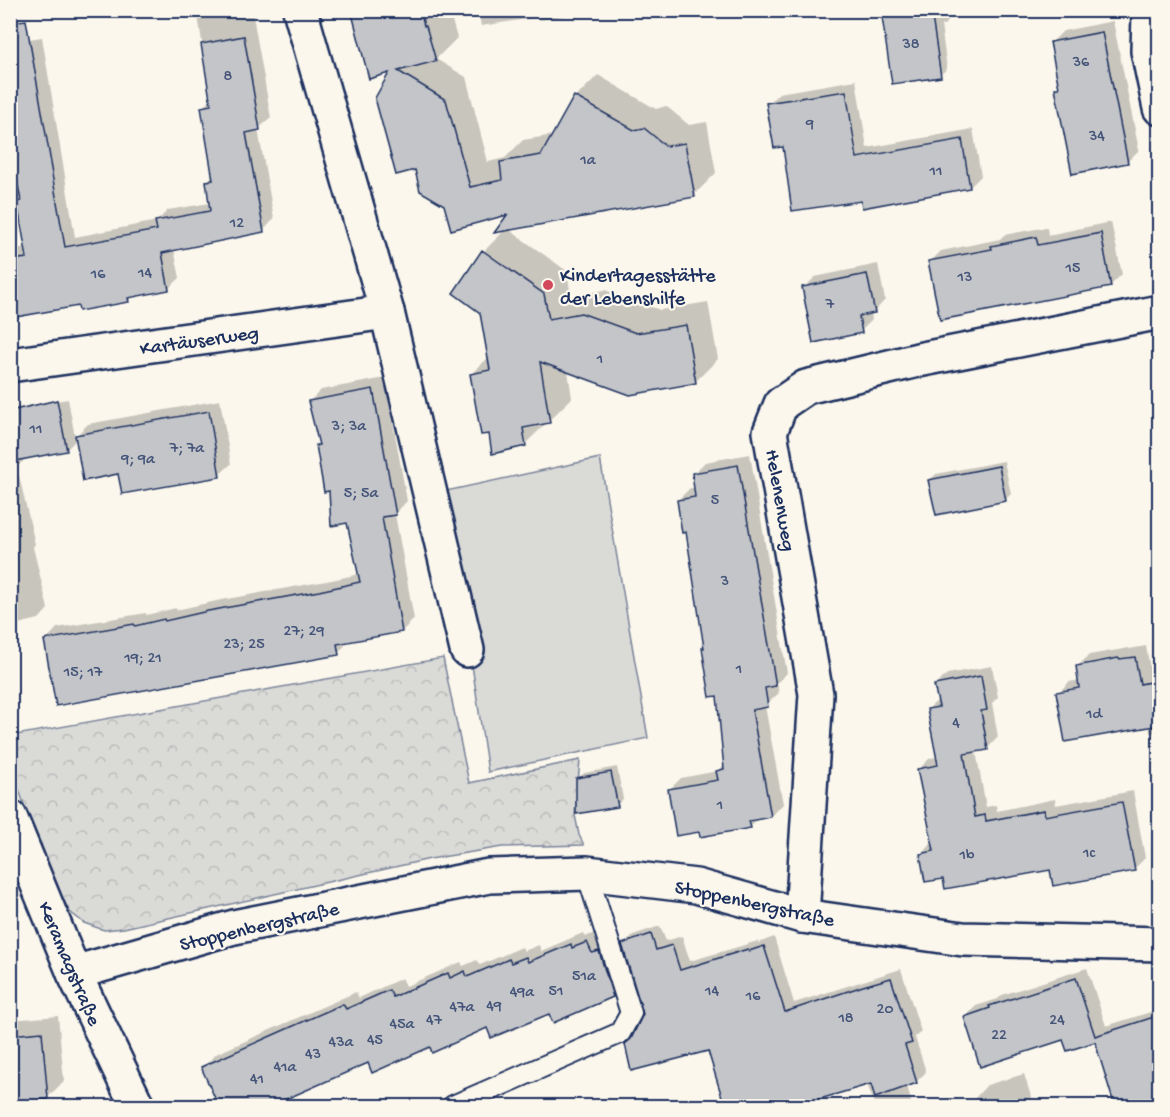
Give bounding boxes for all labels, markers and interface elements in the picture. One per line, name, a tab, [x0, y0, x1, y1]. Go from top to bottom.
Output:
house number: 38	[901, 36, 920, 55]
house number: 36	[1072, 54, 1090, 73]
house number: 8	[224, 68, 233, 87]
house number: 9	[805, 116, 814, 135]
house number: 34	[1088, 128, 1105, 147]
house number: 1a	[579, 152, 597, 171]
house number: 11	[929, 163, 942, 182]
house number: 12	[229, 215, 244, 234]
house number: 15	[1065, 260, 1080, 279]
house number: 14	[137, 265, 152, 284]
house number: 16	[90, 266, 106, 285]
place label: Kindertagesstätte der Lebenshilfe	[560, 266, 716, 312]
house number: 13	[957, 269, 972, 288]
marker: Kindertagesstätte der Lebenshilfe	[541, 278, 555, 292]
house number: 7	[825, 296, 835, 315]
street label: Kartäuserweg	[139, 323, 260, 362]
house number: 1	[596, 351, 603, 370]
house number: 3; 3a	[331, 418, 367, 437]
house number: 11	[29, 421, 42, 440]
house number: 7; 7a	[169, 440, 205, 459]
street label: Helenenweg	[758, 448, 799, 553]
house number: 9; 9a	[120, 451, 156, 470]
house number: 5; 5a	[344, 485, 379, 504]
house number: 5	[711, 492, 719, 511]
house number: 3	[720, 573, 729, 592]
house number: 27; 29	[284, 623, 324, 642]
house number: 23; 25	[223, 636, 265, 655]
house number: 19; 21	[123, 650, 162, 669]
house number: 1	[735, 661, 742, 680]
house number: 15; 17	[63, 664, 103, 683]
house number: 1d	[1085, 706, 1104, 725]
house number: 4	[952, 715, 960, 734]
house number: 1	[716, 797, 723, 816]
house number: 1c	[1082, 845, 1096, 864]
house number: 1b	[959, 847, 975, 866]
street label: Stoppenbergstraße	[672, 877, 837, 934]
street label: Keramagstraße	[31, 899, 104, 1030]
street label: Stoppenbergstraße	[178, 899, 342, 958]
house number: 51a	[572, 968, 597, 987]
house number: 51	[549, 983, 563, 1002]
house number: 14	[704, 983, 719, 1002]
house number: 49a	[510, 984, 535, 1003]
house number: 16	[745, 988, 761, 1007]
house number: 49	[486, 998, 502, 1017]
house number: 47a	[450, 999, 476, 1018]
house number: 20	[877, 1001, 893, 1020]
house number: 18	[837, 1010, 854, 1029]
house number: 47	[426, 1012, 443, 1031]
house number: 24	[1049, 1012, 1065, 1031]
house number: 45a	[390, 1016, 416, 1035]
house number: 22	[991, 1027, 1007, 1046]
house number: 45	[367, 1032, 383, 1051]
house number: 43a	[329, 1034, 354, 1053]
house number: 43	[305, 1046, 321, 1065]
house number: 41a	[274, 1059, 298, 1078]
house number: 41	[250, 1071, 264, 1090]

